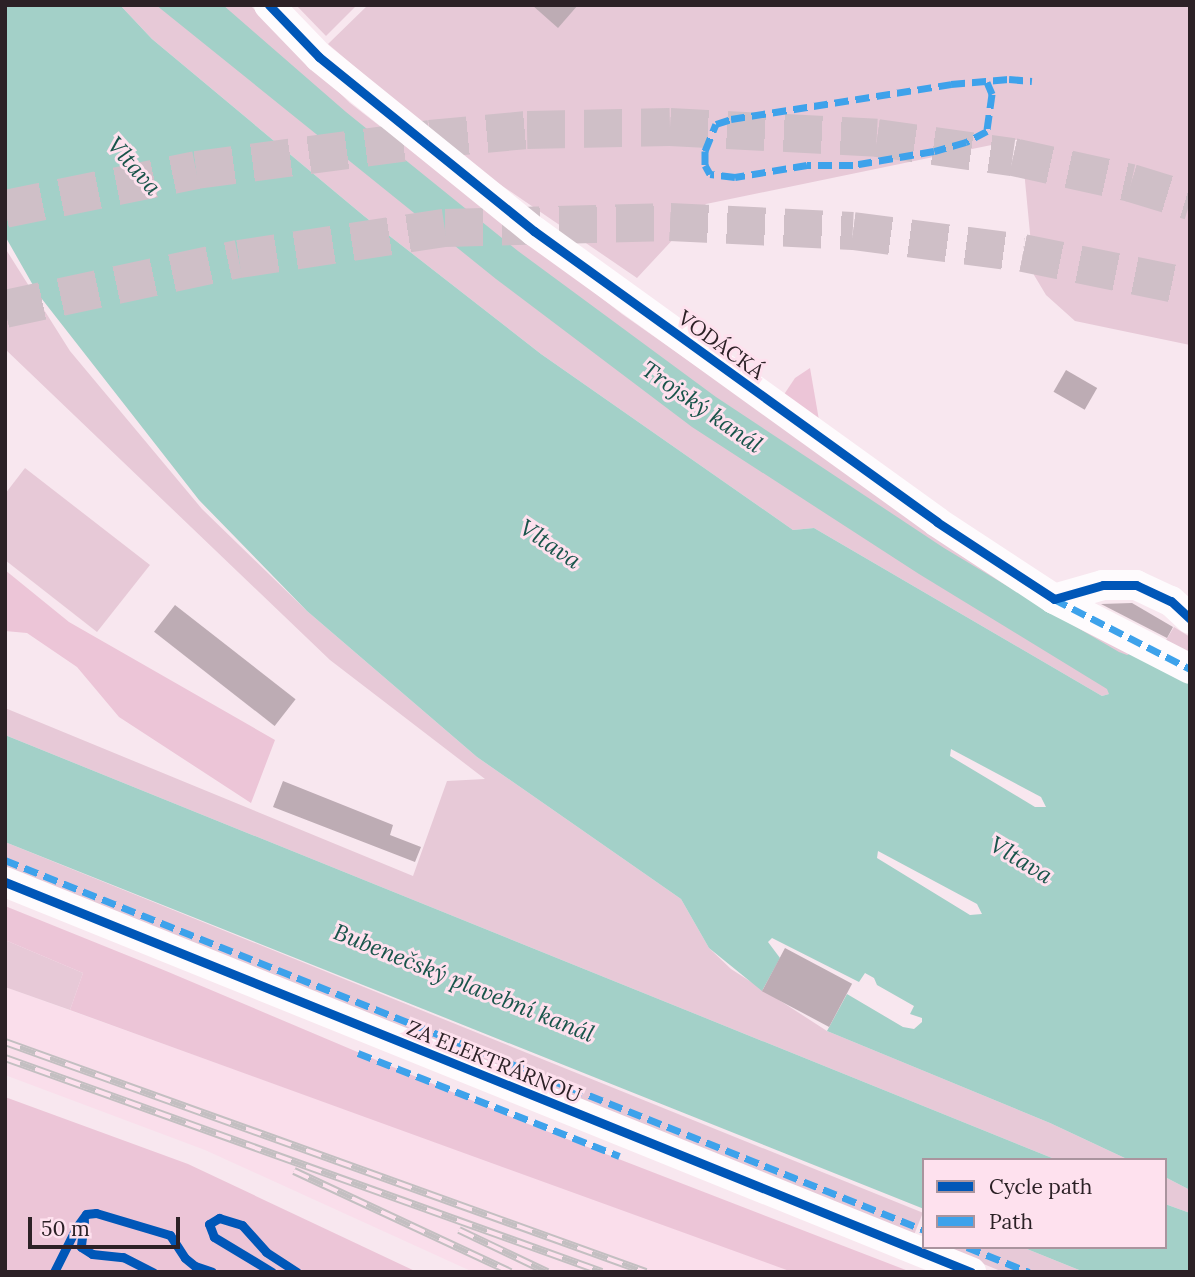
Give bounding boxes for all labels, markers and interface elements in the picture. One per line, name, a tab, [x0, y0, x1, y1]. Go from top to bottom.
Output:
water label: Vltava	[101, 131, 167, 201]
street label: VODÁCKÁ	[673, 305, 769, 385]
water label: Trojský kanál	[636, 355, 768, 459]
water label: Vltava	[514, 514, 586, 574]
water label: Vltava	[985, 831, 1057, 889]
water label: Bubenečský plavební kanál	[330, 918, 598, 1048]
street label: ZA ELEKTRÁRNOU	[403, 1015, 585, 1109]
legend	[922, 1158, 1167, 1249]
text: Cycle path	[989, 1173, 1092, 1200]
scale bar	[32, 1204, 184, 1248]
text: Path	[989, 1208, 1033, 1235]
text: 50 m	[41, 1215, 90, 1242]

